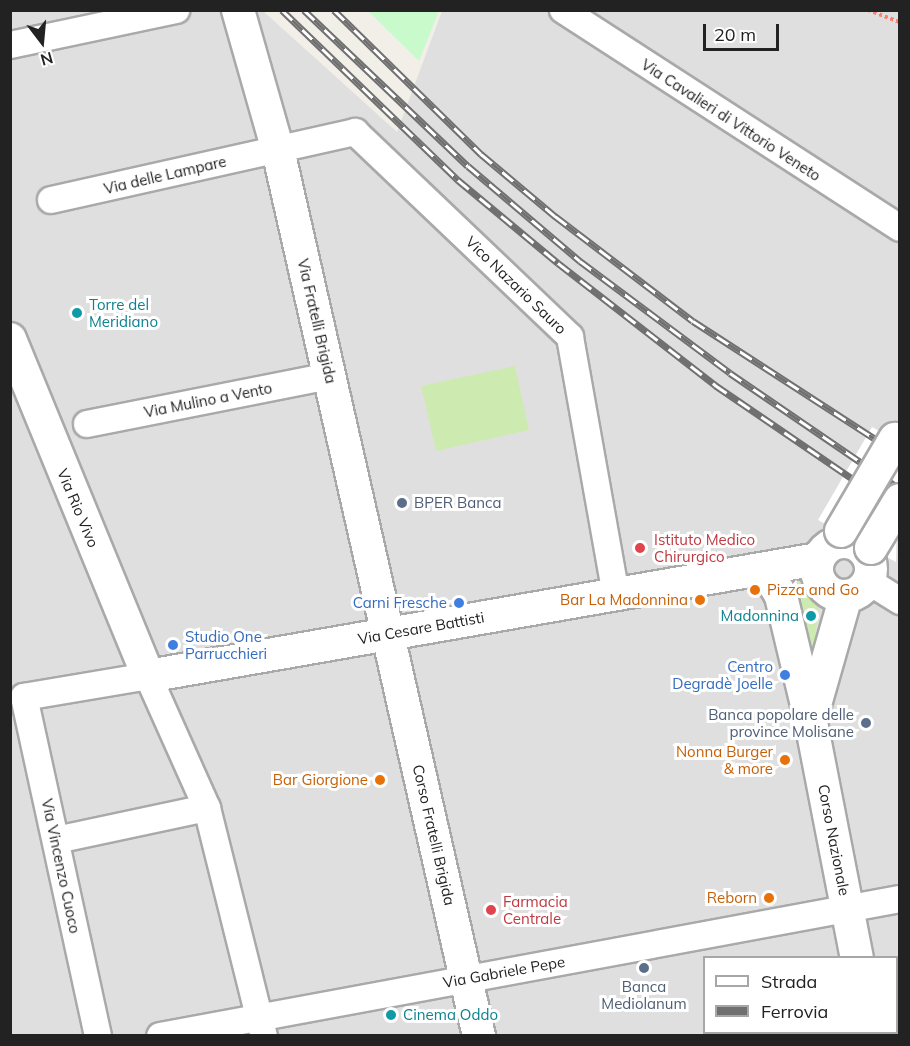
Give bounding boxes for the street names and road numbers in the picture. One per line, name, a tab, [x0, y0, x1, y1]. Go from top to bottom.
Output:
street label: Via Cavalieri di Vittorio Veneto	[638, 55, 824, 185]
street label: Via delle Lampare	[102, 152, 228, 198]
street label: Vico Nazario Sauro	[462, 232, 570, 338]
street label: Via Fratelli Brigida	[294, 257, 340, 385]
street label: Via Mulino a Vento	[142, 379, 274, 421]
street label: Via Rio Vivo	[53, 466, 103, 550]
street label: Via Cesare Battisti	[356, 608, 486, 648]
street label: Corso Fratelli Brigida	[409, 763, 459, 907]
street label: Corso Nazionale	[814, 783, 854, 897]
street label: Via Vincenzo Cuoco	[38, 797, 84, 935]
street label: Via Gabriele Pepe	[442, 952, 566, 992]

